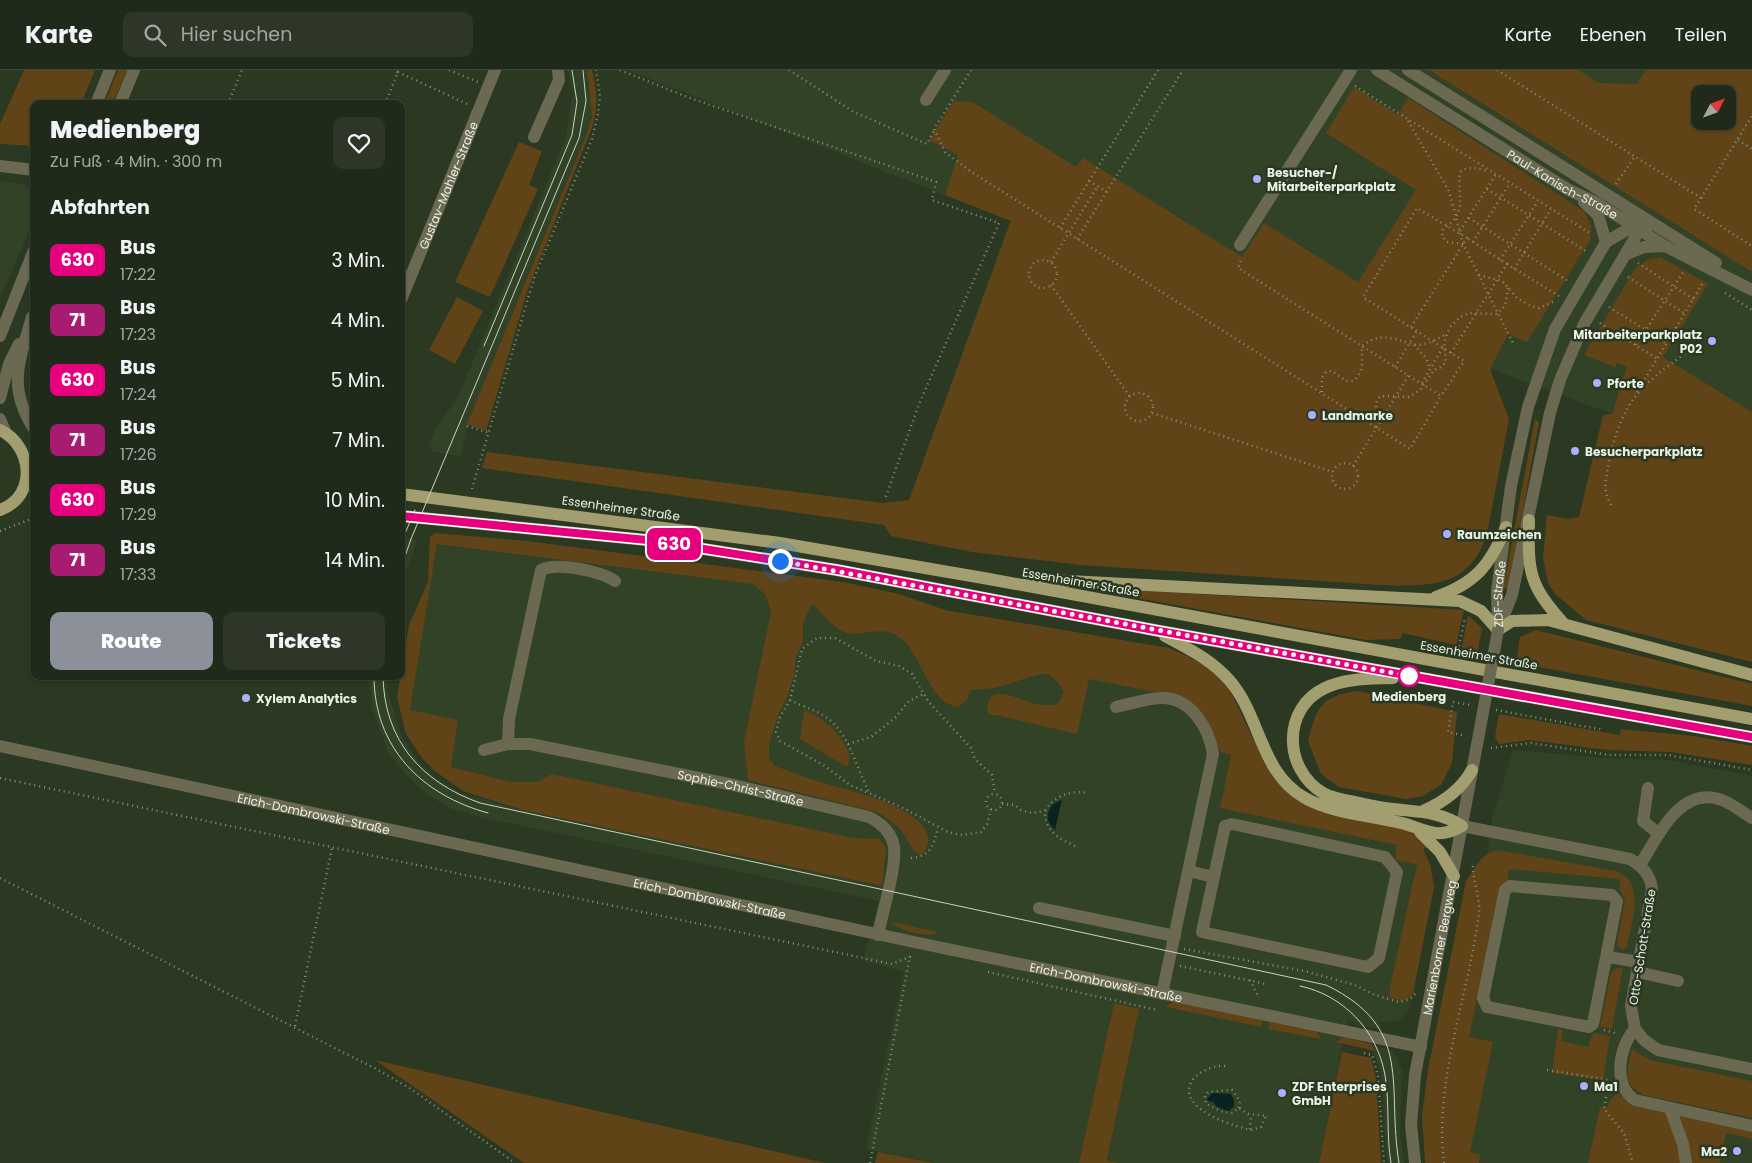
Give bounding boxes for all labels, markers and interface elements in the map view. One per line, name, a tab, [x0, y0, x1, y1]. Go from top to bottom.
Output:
search box	[123, 12, 473, 57]
text: Karte	[25, 18, 93, 51]
icon: search	[141, 21, 169, 49]
text: Hier suchen	[181, 21, 292, 48]
text: Karte	[1504, 22, 1552, 47]
text: Ebenen	[1580, 22, 1647, 47]
text: Teilen	[1675, 22, 1727, 47]
north arrow	[1691, 85, 1736, 130]
map controls	[1691, 85, 1736, 130]
text: Medienberg	[50, 113, 200, 146]
button: heart	[333, 117, 385, 169]
street label: Gustav-Mahler-Straße	[414, 119, 482, 252]
street label: Paul-Kanisch-Straße	[1504, 145, 1622, 223]
text: Zu Fuß · 4 Min. · 300 m	[50, 150, 222, 173]
place label: Besucher-/ Mitarbeiterparkplatz	[1267, 164, 1396, 195]
marker: Besucher-/ Mitarbeiterparkplatz	[1251, 173, 1263, 185]
text: Abfahrten	[50, 194, 150, 221]
text: Bus	[120, 234, 156, 261]
text: 630	[60, 247, 95, 272]
text: 3 Min.	[332, 247, 385, 274]
text: 17:22	[120, 263, 156, 286]
text: Bus	[120, 294, 156, 321]
text: 71	[69, 307, 86, 332]
text: 4 Min.	[331, 307, 385, 334]
text: 17:23	[120, 323, 156, 346]
place label: Mitarbeiterparkplatz P02	[1573, 326, 1702, 357]
marker: Mitarbeiterparkplatz P02	[1706, 335, 1718, 347]
text: Bus	[120, 354, 156, 381]
text: 630	[60, 367, 95, 392]
text: 5 Min.	[331, 367, 385, 394]
place label: Pforte	[1607, 375, 1644, 392]
marker: Pforte	[1591, 377, 1603, 389]
text: 17:24	[120, 383, 157, 406]
place label: Landmarke	[1322, 407, 1394, 424]
marker: Landmarke	[1306, 409, 1318, 421]
text: Bus	[120, 414, 156, 441]
text: 71	[69, 427, 86, 452]
text: 7 Min.	[332, 427, 385, 454]
text: 17:26	[120, 443, 157, 466]
place label: Besucherparkplatz	[1585, 443, 1703, 460]
marker: Besucherparkplatz	[1569, 445, 1581, 457]
text: Bus	[120, 474, 156, 501]
text: 630	[60, 487, 95, 512]
text: 10 Min.	[325, 487, 385, 514]
street label: Essenheimer Straße	[561, 491, 681, 525]
text: 17:29	[120, 503, 157, 526]
place label: Raumzeichen	[1457, 526, 1541, 543]
line badge: 630	[645, 528, 703, 560]
marker: Raumzeichen	[1441, 528, 1453, 540]
text: 630	[657, 531, 691, 556]
text: Bus	[120, 534, 156, 561]
text: 71	[69, 547, 86, 572]
text: 14 Min.	[325, 547, 385, 574]
your location	[768, 549, 793, 574]
street label: ZDF-Straße	[1488, 559, 1509, 628]
text: 17:33	[120, 563, 156, 586]
street label: Essenheimer Straße	[1021, 563, 1141, 601]
button: Route	[50, 612, 213, 670]
button: Tickets	[223, 612, 385, 670]
street label: Essenheimer Straße	[1419, 636, 1539, 674]
marker: Medienberg	[1398, 665, 1420, 687]
place label: Medienberg	[1372, 688, 1446, 705]
place label: Xylem Analytics	[256, 690, 357, 707]
marker: Xylem Analytics	[240, 692, 252, 704]
street label: Sophie-Christ-Straße	[676, 765, 806, 810]
street label: Erich-Dombrowski-Straße	[236, 789, 392, 838]
street label: Erich-Dombrowski-Straße	[632, 874, 788, 923]
street label: Marienborner Bergweg	[1418, 879, 1460, 1017]
street label: Otto-Schott-Straße	[1624, 888, 1660, 1006]
street label: Erich-Dombrowski-Straße	[1028, 958, 1184, 1006]
place label: ZDF Enterprises GmbH	[1292, 1078, 1387, 1109]
place label: Ma1	[1594, 1078, 1618, 1095]
marker: Ma1	[1578, 1080, 1590, 1092]
marker: ZDF Enterprises GmbH	[1276, 1087, 1288, 1099]
place label: Ma2	[1701, 1143, 1727, 1160]
marker: Ma2	[1731, 1145, 1743, 1157]

